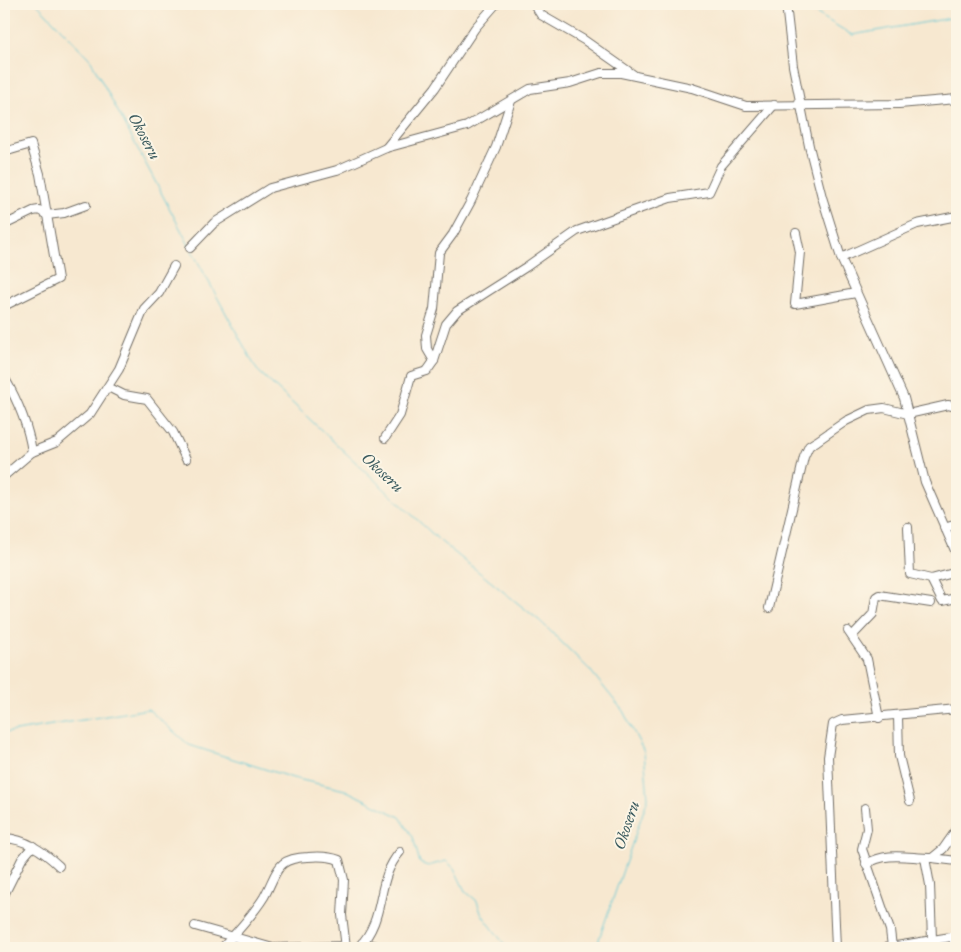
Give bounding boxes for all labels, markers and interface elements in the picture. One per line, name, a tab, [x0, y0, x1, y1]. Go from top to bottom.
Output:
water label: Okoseru	[124, 110, 165, 163]
water label: Okoseru	[358, 448, 407, 496]
water label: Okoseru	[609, 798, 644, 852]

